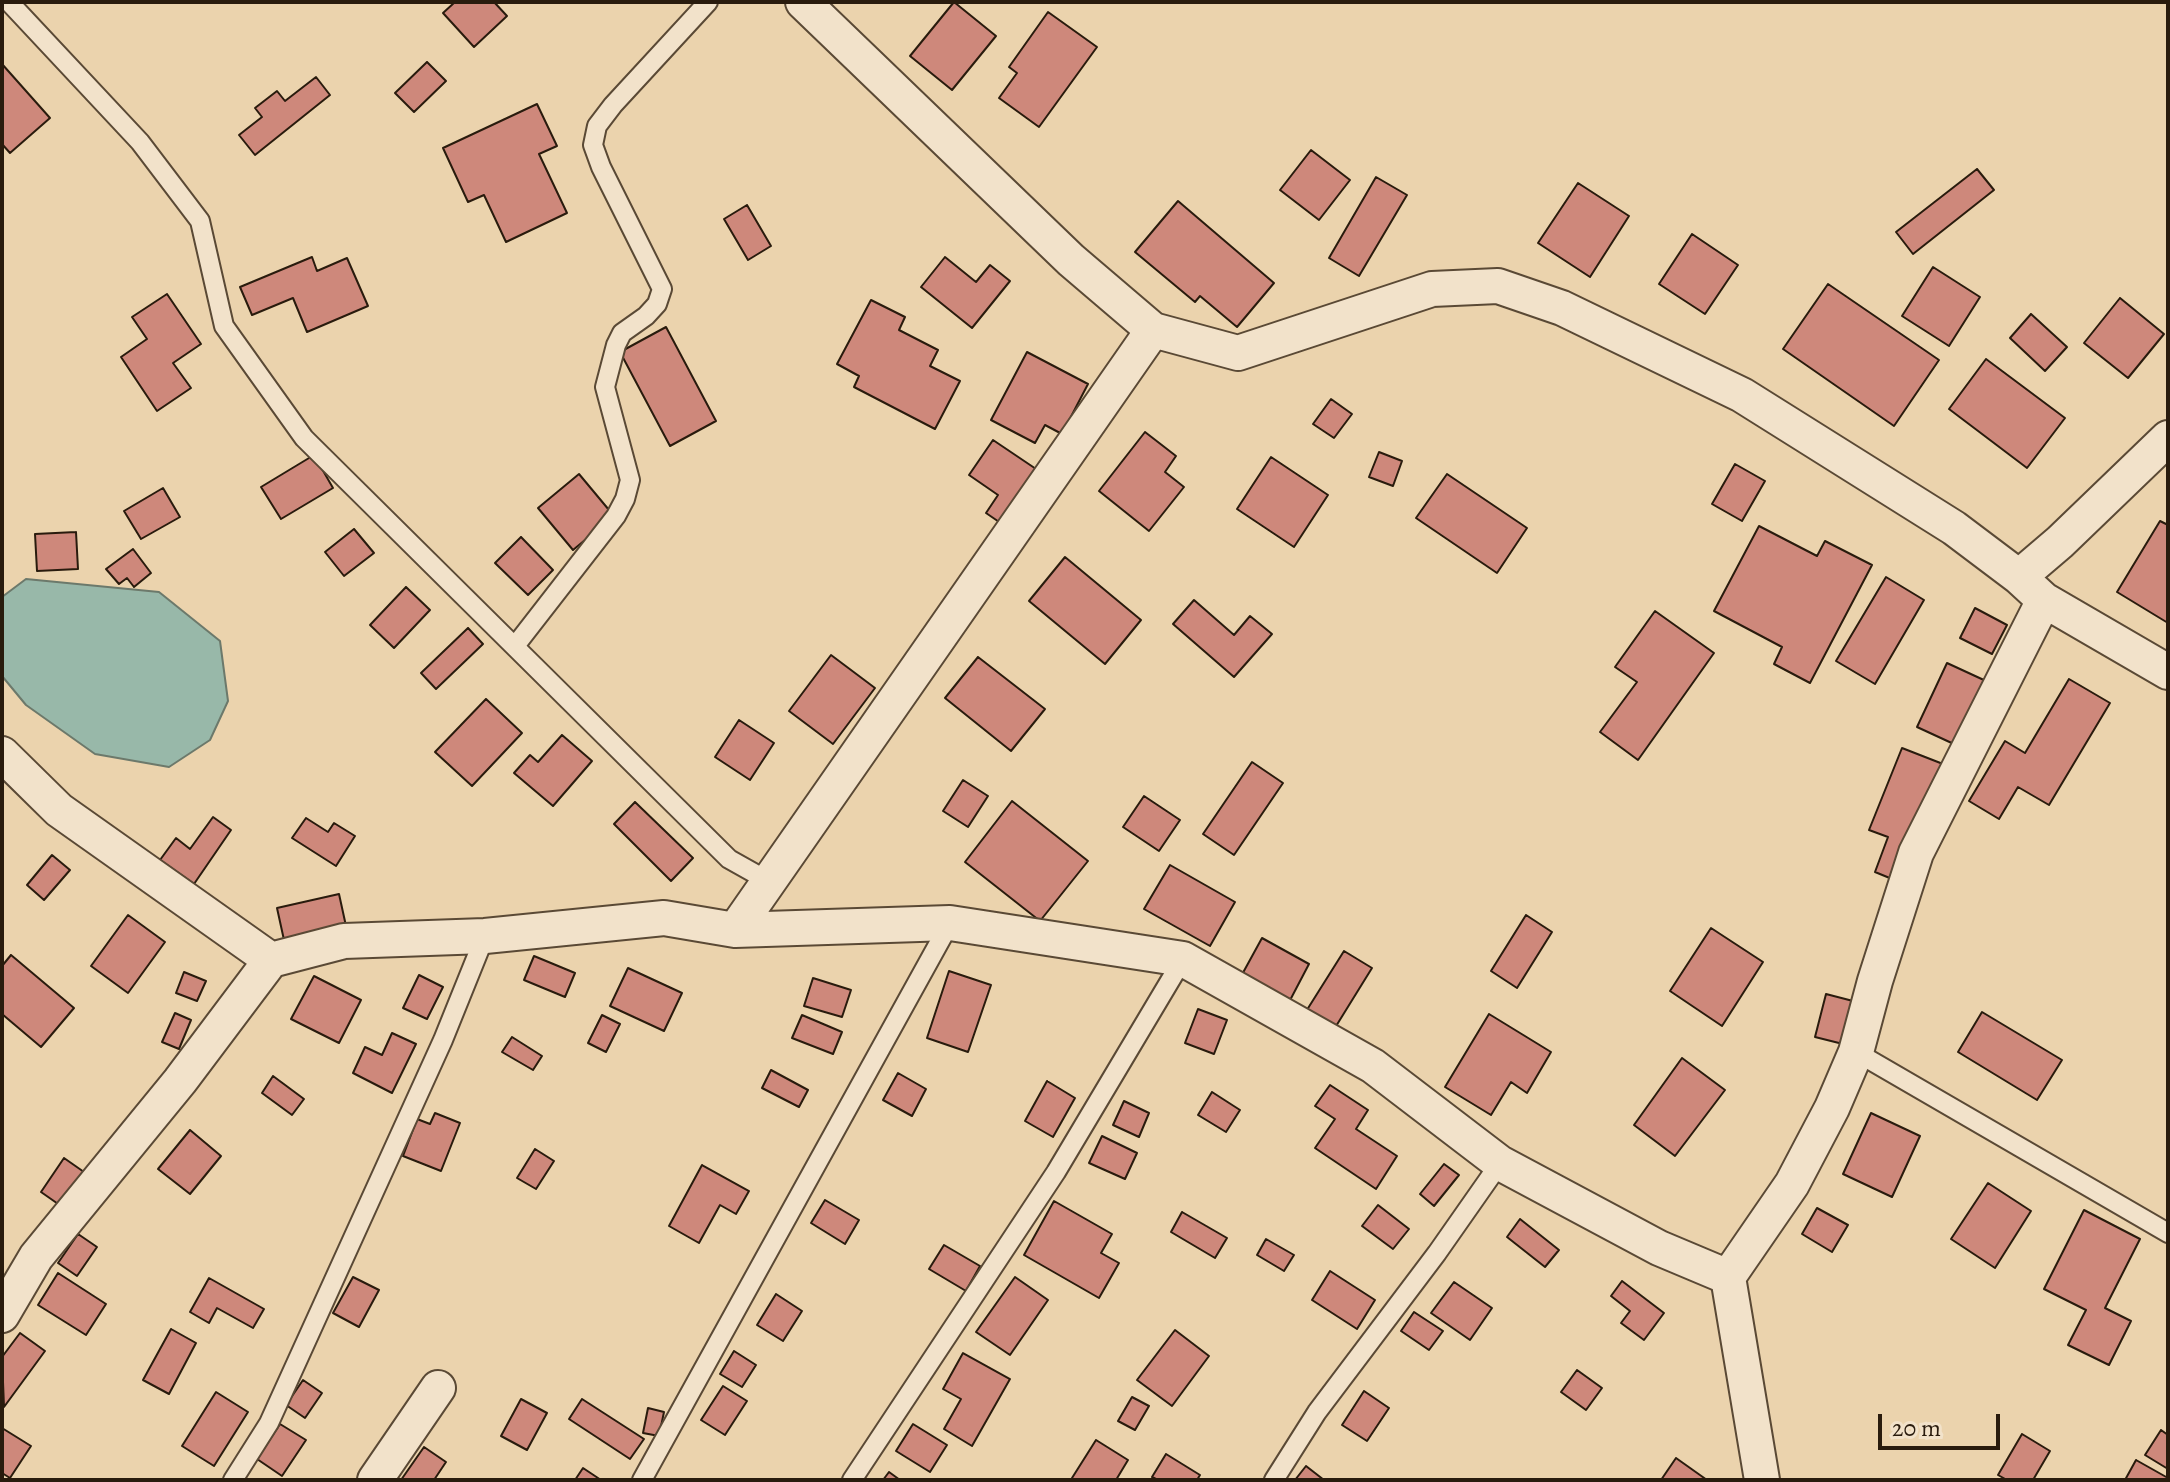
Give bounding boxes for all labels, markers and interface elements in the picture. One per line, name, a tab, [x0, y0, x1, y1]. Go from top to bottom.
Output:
scale bar	[1882, 1398, 2004, 1448]
text: 20 m	[1892, 1412, 1941, 1444]

